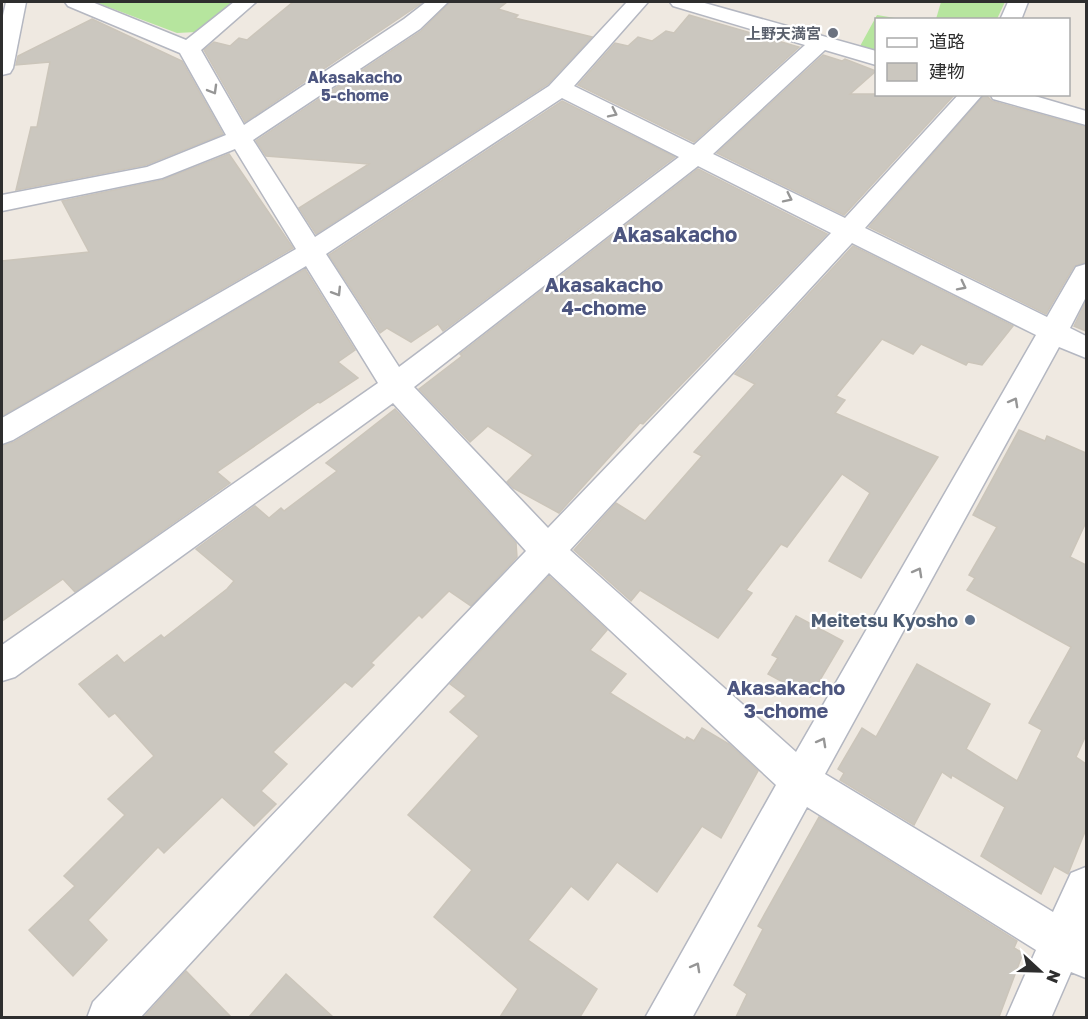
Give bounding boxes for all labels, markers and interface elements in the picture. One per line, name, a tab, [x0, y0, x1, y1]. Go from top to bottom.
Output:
legend	[875, 18, 1070, 96]
place label: 上野天満宮	[746, 24, 821, 42]
marker: 上野天満宮	[826, 26, 840, 40]
text: 道路	[929, 30, 965, 52]
text: 建物	[929, 60, 965, 82]
district label: Akasakacho 5-chome	[308, 67, 403, 105]
one-way arrow	[205, 84, 217, 94]
one-way arrow	[606, 106, 617, 118]
one-way arrow	[781, 191, 792, 203]
district label: Akasakacho	[613, 221, 737, 247]
district label: Akasakacho 4-chome	[545, 272, 663, 319]
one-way arrow	[956, 279, 966, 290]
one-way arrow	[330, 286, 342, 296]
one-way arrow	[1007, 398, 1018, 408]
one-way arrow	[911, 568, 923, 578]
place label: Meitetsu Kyosho	[811, 609, 958, 631]
marker: Meitetsu Kyosho	[963, 613, 977, 627]
district label: Akasakacho 3-chome	[727, 675, 845, 722]
one-way arrow	[815, 738, 827, 748]
north arrow	[1010, 941, 1070, 1001]
one-way arrow	[688, 962, 700, 973]
text: N	[1042, 967, 1065, 986]

